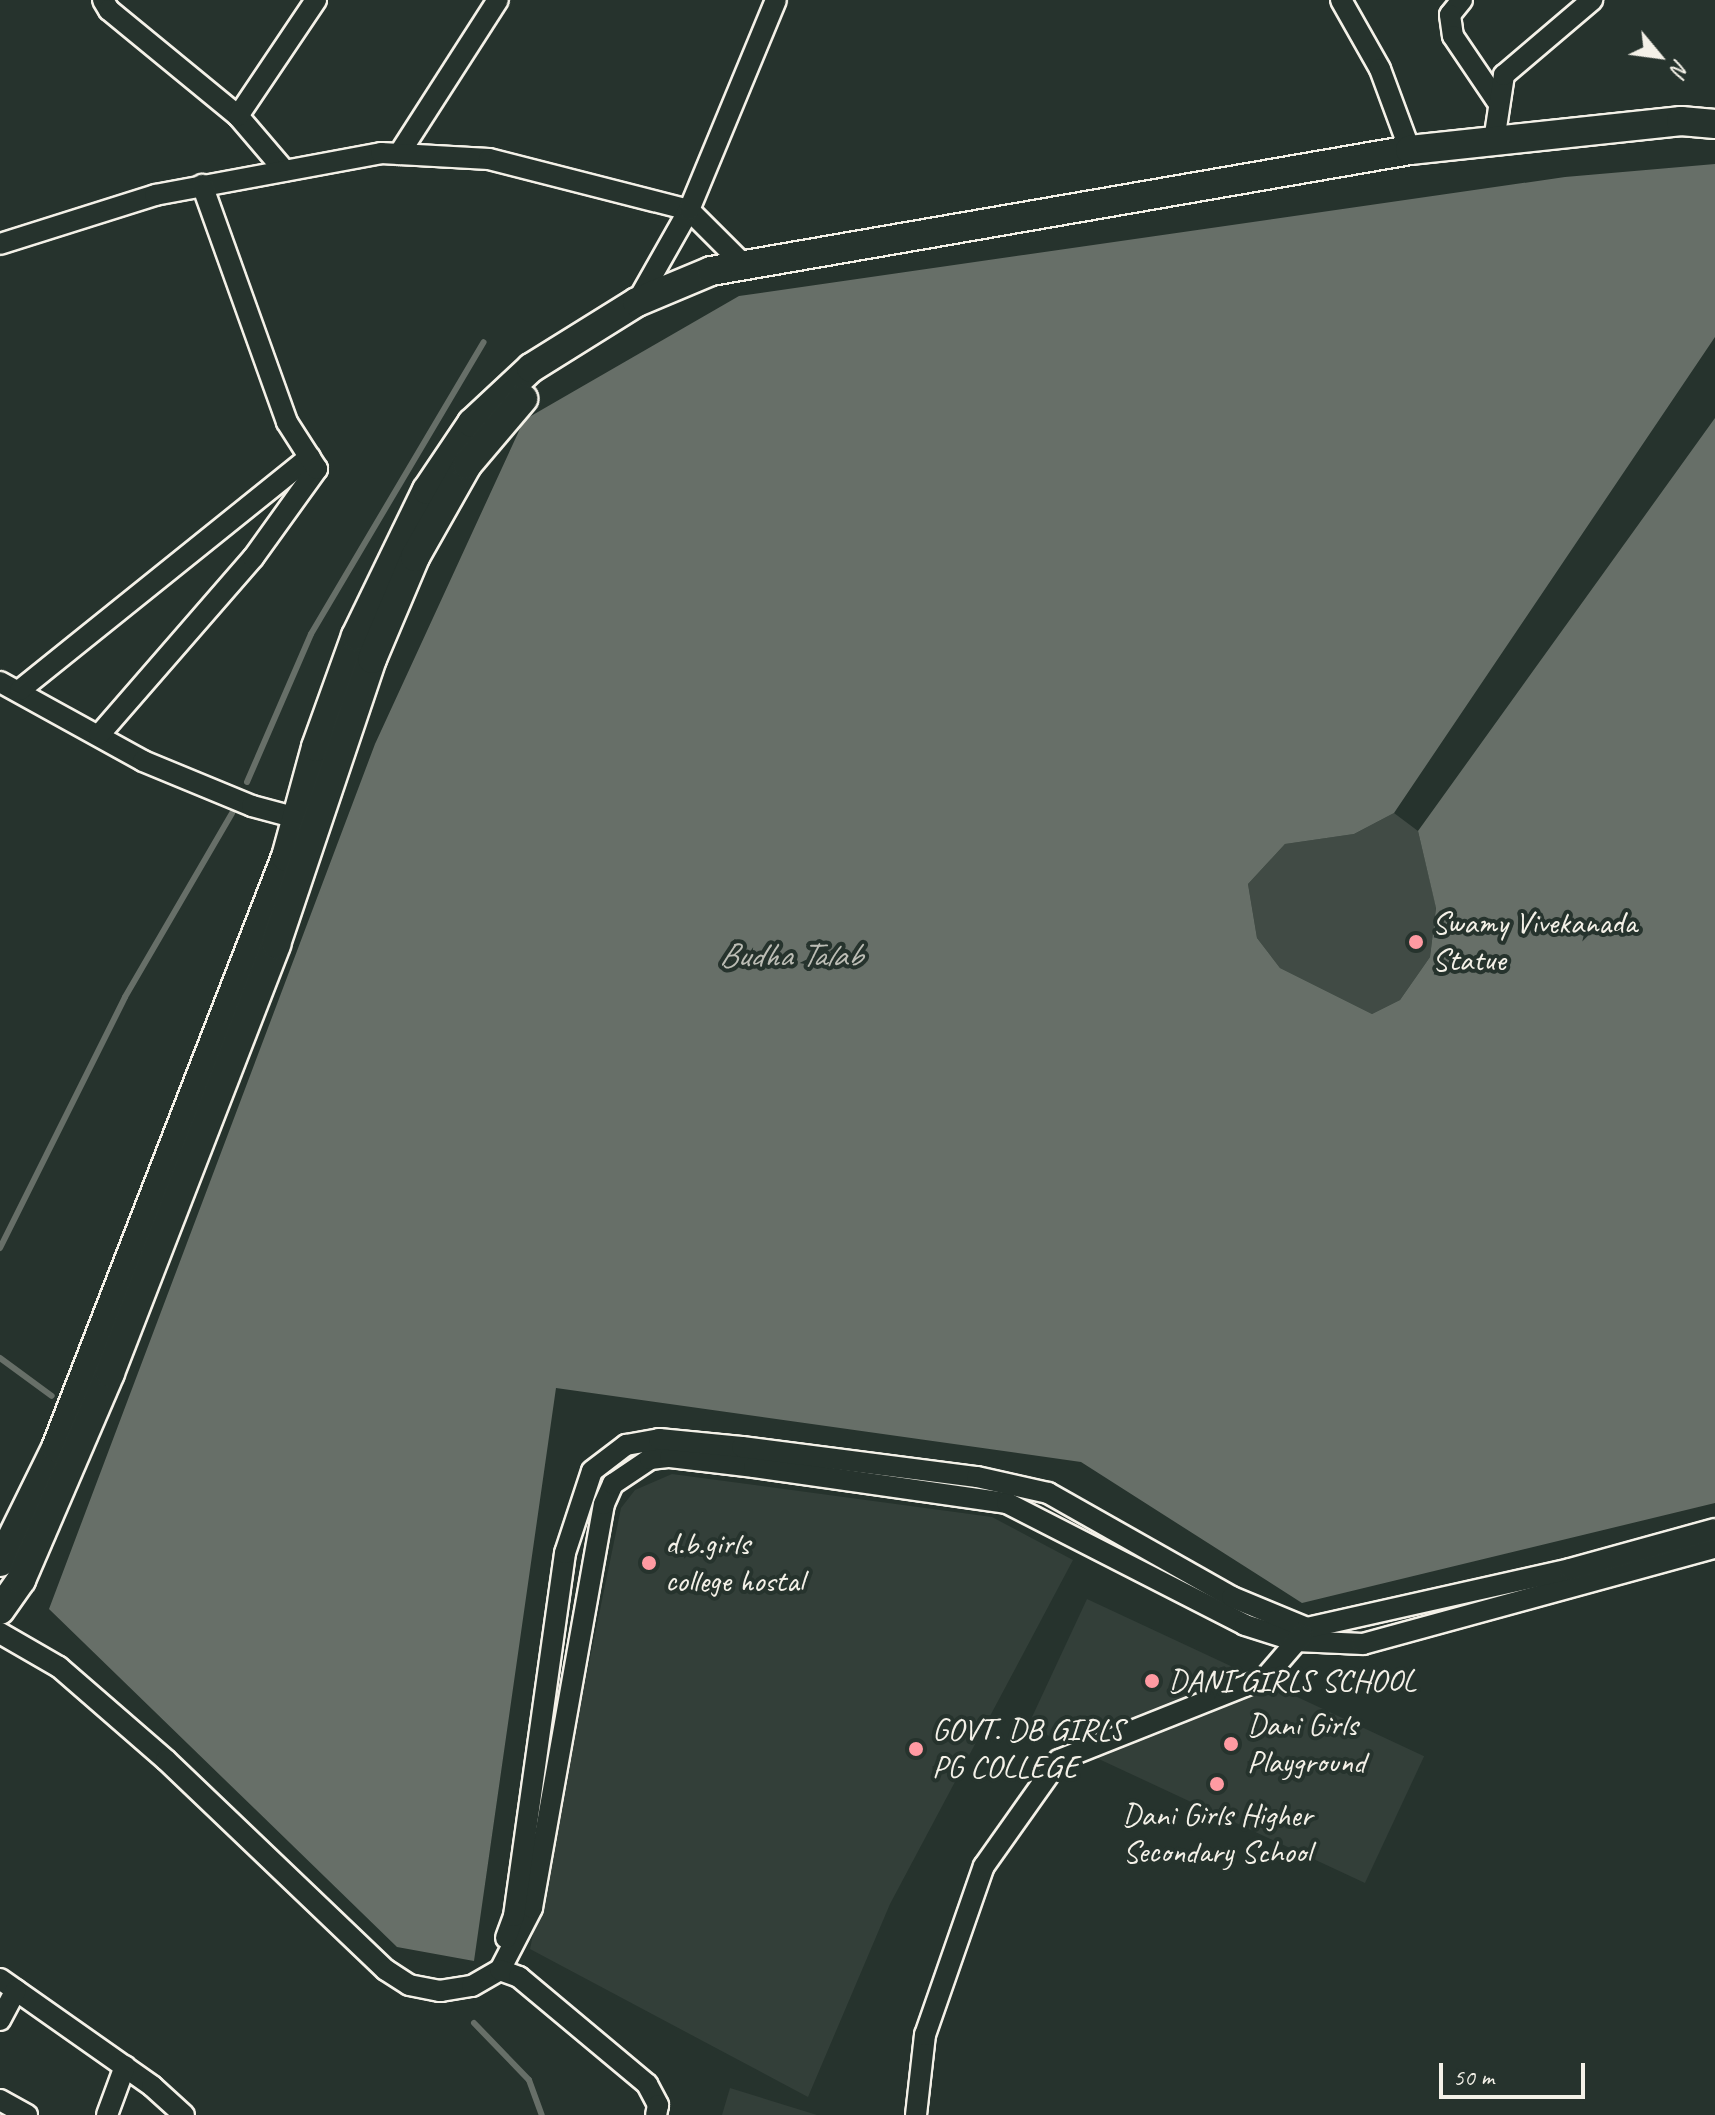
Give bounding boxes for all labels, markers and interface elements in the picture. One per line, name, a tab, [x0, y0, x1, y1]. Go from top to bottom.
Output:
north arrow	[1619, 16, 1699, 96]
text: N	[1664, 55, 1696, 80]
place label: Swamy Vivekanada Statue	[1432, 905, 1637, 980]
marker: Swamy Vivekanada Statue	[1407, 933, 1425, 951]
water label: Budha Talab	[719, 935, 861, 975]
place label: d.b.girls college hostal	[665, 1526, 804, 1601]
marker: d.b.girls college hostal	[640, 1554, 658, 1572]
place label: DANI GIRLS SCHOOL	[1168, 1662, 1415, 1700]
marker: DANI GIRLS SCHOOL	[1143, 1672, 1161, 1690]
place label: Dani Girls Playground	[1247, 1707, 1365, 1782]
place label: GOVT. DB GIRLS PG COLLEGE	[932, 1712, 1122, 1787]
marker: Dani Girls Playground	[1222, 1735, 1240, 1753]
marker: GOVT. DB GIRLS PG COLLEGE	[907, 1740, 925, 1758]
marker: Dani Girls Higher Secondary School	[1208, 1775, 1226, 1793]
place label: Dani Girls Higher Secondary School	[1122, 1797, 1312, 1872]
scale bar	[1443, 2047, 1589, 2097]
text: 50 m	[1453, 2062, 1494, 2092]

